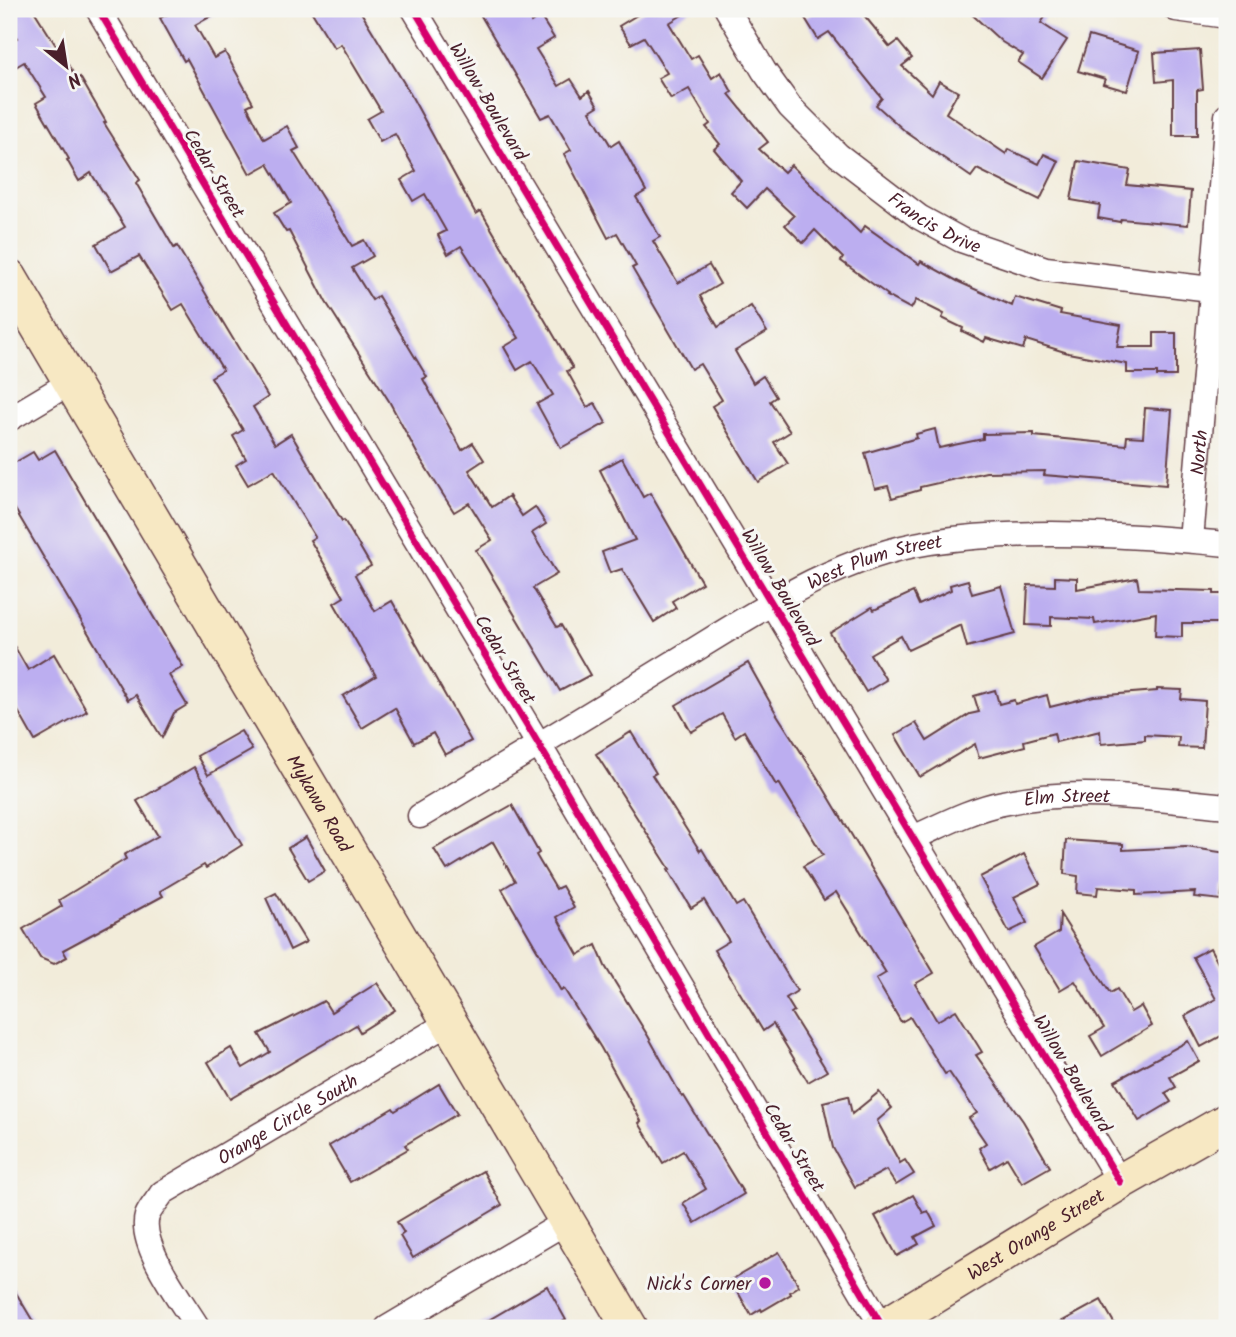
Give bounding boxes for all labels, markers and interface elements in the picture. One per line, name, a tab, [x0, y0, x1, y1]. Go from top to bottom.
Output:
north arrow	[32, 32, 102, 102]
street label: Willow Boulevard	[440, 37, 535, 167]
text: N	[61, 63, 86, 95]
street label: Cedar Street	[175, 123, 252, 225]
street label: Francis Drive	[881, 185, 985, 263]
street label: North	[1184, 429, 1217, 476]
street label: Willow Boulevard	[732, 523, 827, 653]
street label: West Plum Street	[802, 527, 945, 599]
street label: Cedar Street	[466, 609, 543, 711]
street label: Mykawa Road	[277, 749, 359, 859]
street label: Elm Street	[1022, 782, 1111, 816]
street label: Willow Boulevard	[1024, 1009, 1119, 1139]
street label: Orange Circle South	[212, 1067, 364, 1174]
street label: Cedar Street	[755, 1097, 832, 1199]
street label: West Orange Street	[962, 1181, 1112, 1289]
place label: Nick's Corner	[647, 1270, 753, 1300]
marker: Nick's Corner	[757, 1275, 773, 1291]

